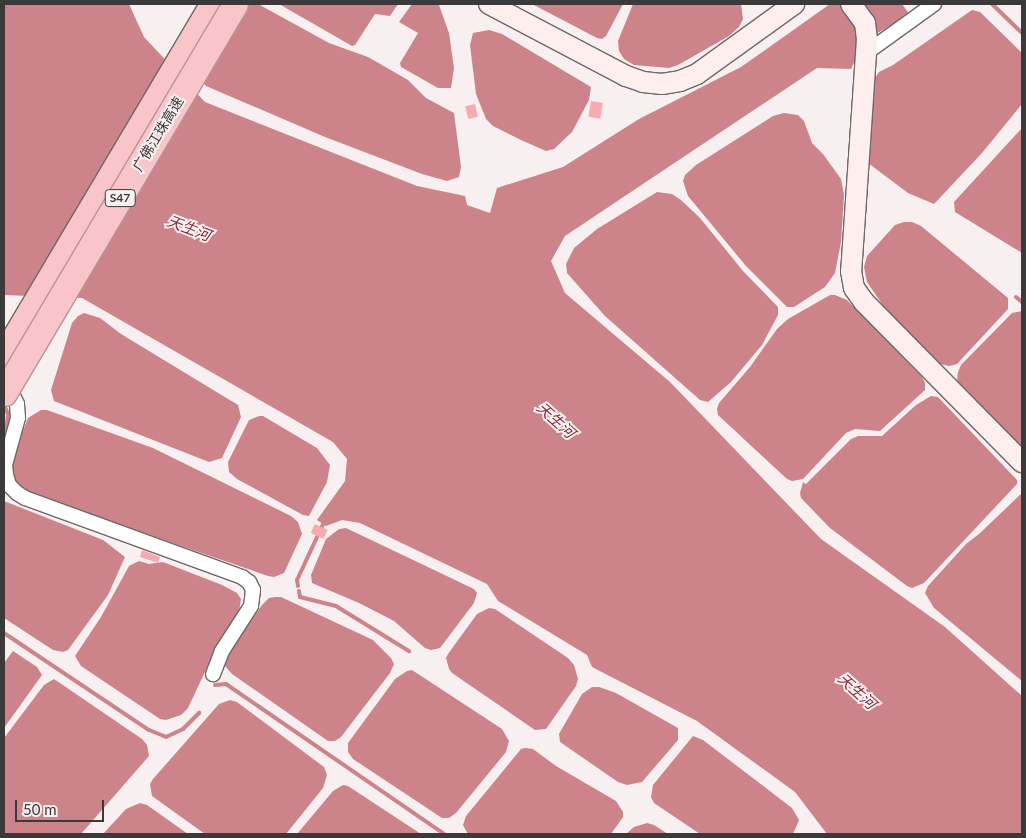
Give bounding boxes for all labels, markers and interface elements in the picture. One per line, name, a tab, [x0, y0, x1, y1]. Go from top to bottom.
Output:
street label: 广佛江珠高速	[129, 94, 187, 174]
road number: S47	[104, 188, 136, 208]
water label: 天生河	[165, 212, 213, 244]
water label: 天生河	[533, 398, 579, 442]
water label: 天生河	[834, 669, 880, 713]
scale bar	[18, 790, 106, 822]
text: 50 m	[23, 800, 57, 818]

